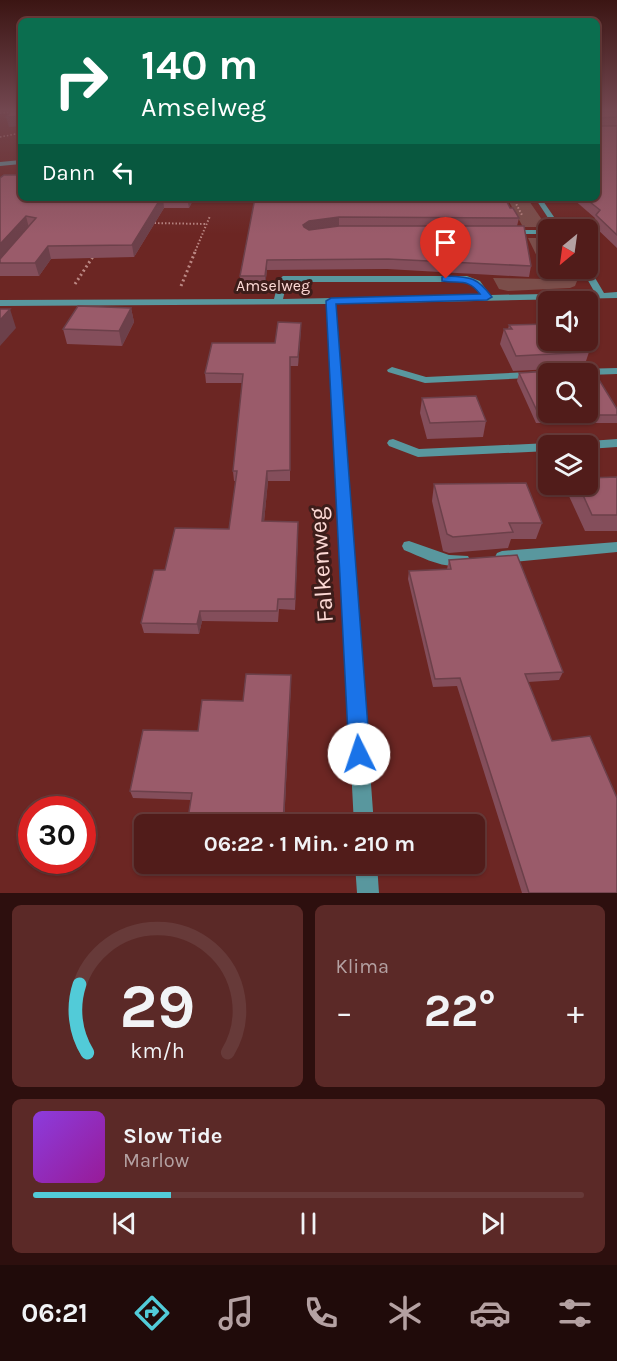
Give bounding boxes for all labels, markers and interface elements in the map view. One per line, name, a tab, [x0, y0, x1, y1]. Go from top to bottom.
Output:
text: 140 m	[141, 40, 258, 90]
icon: right	[42, 42, 120, 120]
text: Amselweg	[141, 91, 266, 123]
icon: left	[107, 156, 140, 189]
text: Dann	[42, 160, 95, 186]
pin	[420, 217, 471, 279]
north arrow	[538, 219, 598, 279]
map controls	[538, 219, 598, 495]
icon: arrive	[429, 226, 462, 259]
street label: Amselweg	[236, 276, 310, 295]
button: sound	[538, 291, 598, 351]
button: search	[538, 363, 598, 423]
button: layers	[538, 435, 598, 495]
street label: Falkenweg	[303, 506, 339, 624]
position arrow	[327, 722, 391, 786]
speed limit sign: 30	[18, 796, 96, 874]
text: 06:22 · 1 Min. · 210 m	[204, 831, 415, 857]
text: Klima	[336, 955, 389, 978]
text: 29	[119, 970, 195, 1043]
text: 22°	[424, 985, 496, 1037]
text: −	[336, 993, 353, 1031]
text: +	[567, 993, 584, 1031]
text: km/h	[130, 1038, 184, 1063]
text: Slow Tide	[123, 1123, 223, 1149]
text: Marlow	[123, 1149, 189, 1172]
icon: previous	[108, 1207, 141, 1240]
icon: pause	[292, 1207, 325, 1240]
icon: next	[476, 1207, 509, 1240]
icon: directions	[131, 1292, 173, 1334]
icon: music	[215, 1292, 257, 1334]
icon: phone	[300, 1292, 342, 1334]
icon: climate	[384, 1292, 426, 1334]
icon: car	[469, 1292, 511, 1334]
icon: filters	[554, 1292, 596, 1334]
text: 06:21	[21, 1297, 88, 1329]

